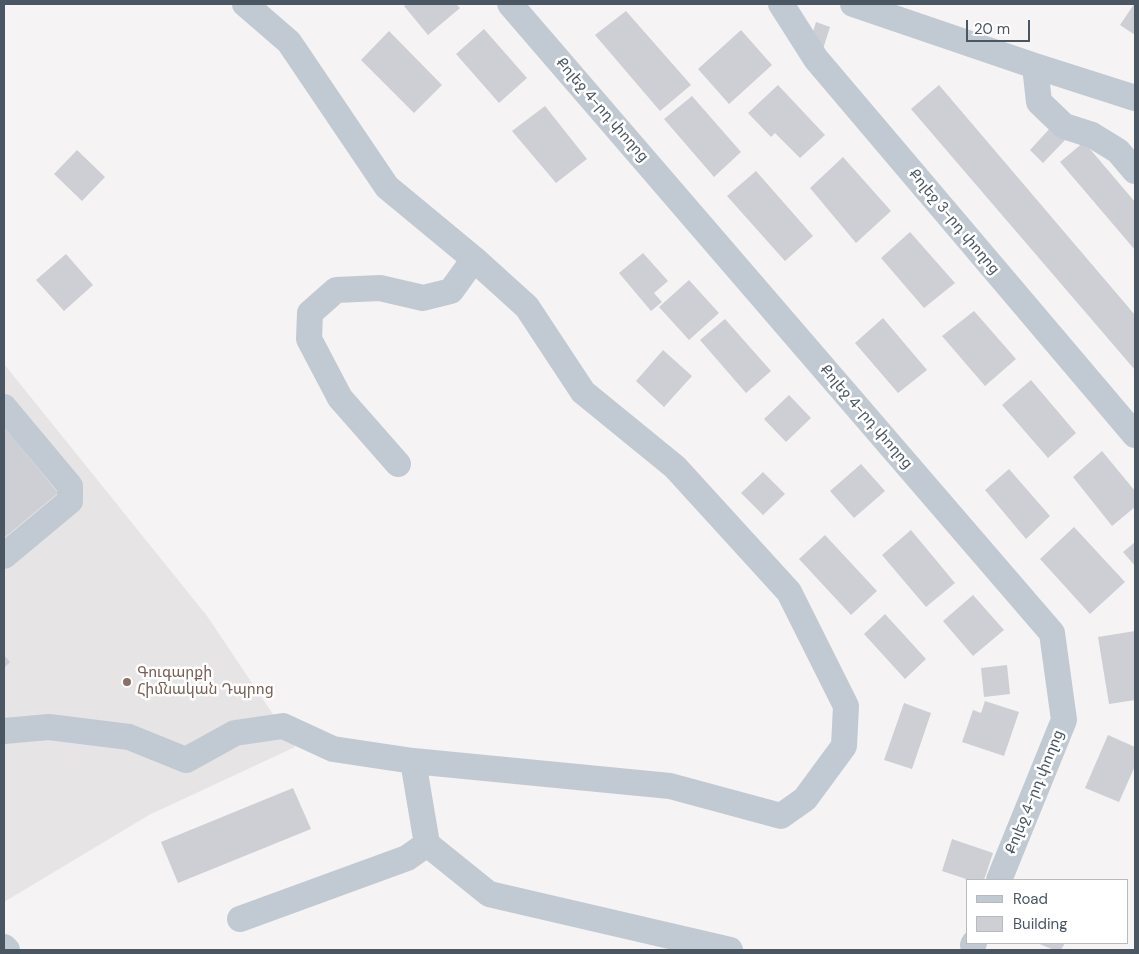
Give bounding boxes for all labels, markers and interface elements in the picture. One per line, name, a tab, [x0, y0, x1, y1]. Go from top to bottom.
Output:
scale bar	[969, 10, 1033, 42]
text: 20 m	[974, 19, 1010, 39]
street label: Քոլեջ 4-րդ փողոց	[552, 54, 652, 166]
street label: Քոլեջ 3-րդ փողոց	[905, 166, 1003, 278]
street label: Քոլեջ 4-րդ փողոց	[816, 361, 916, 473]
place label: Գուգարքի Հիմնական Դպրոց	[137, 664, 274, 699]
marker: Գուգարքի Հիմնական Դպրոց	[121, 676, 133, 688]
street label: Քոլեջ 4-րդ փողոց	[1002, 727, 1068, 857]
legend	[966, 879, 1129, 944]
text: Road	[1013, 889, 1048, 909]
text: Building	[1013, 914, 1068, 934]

